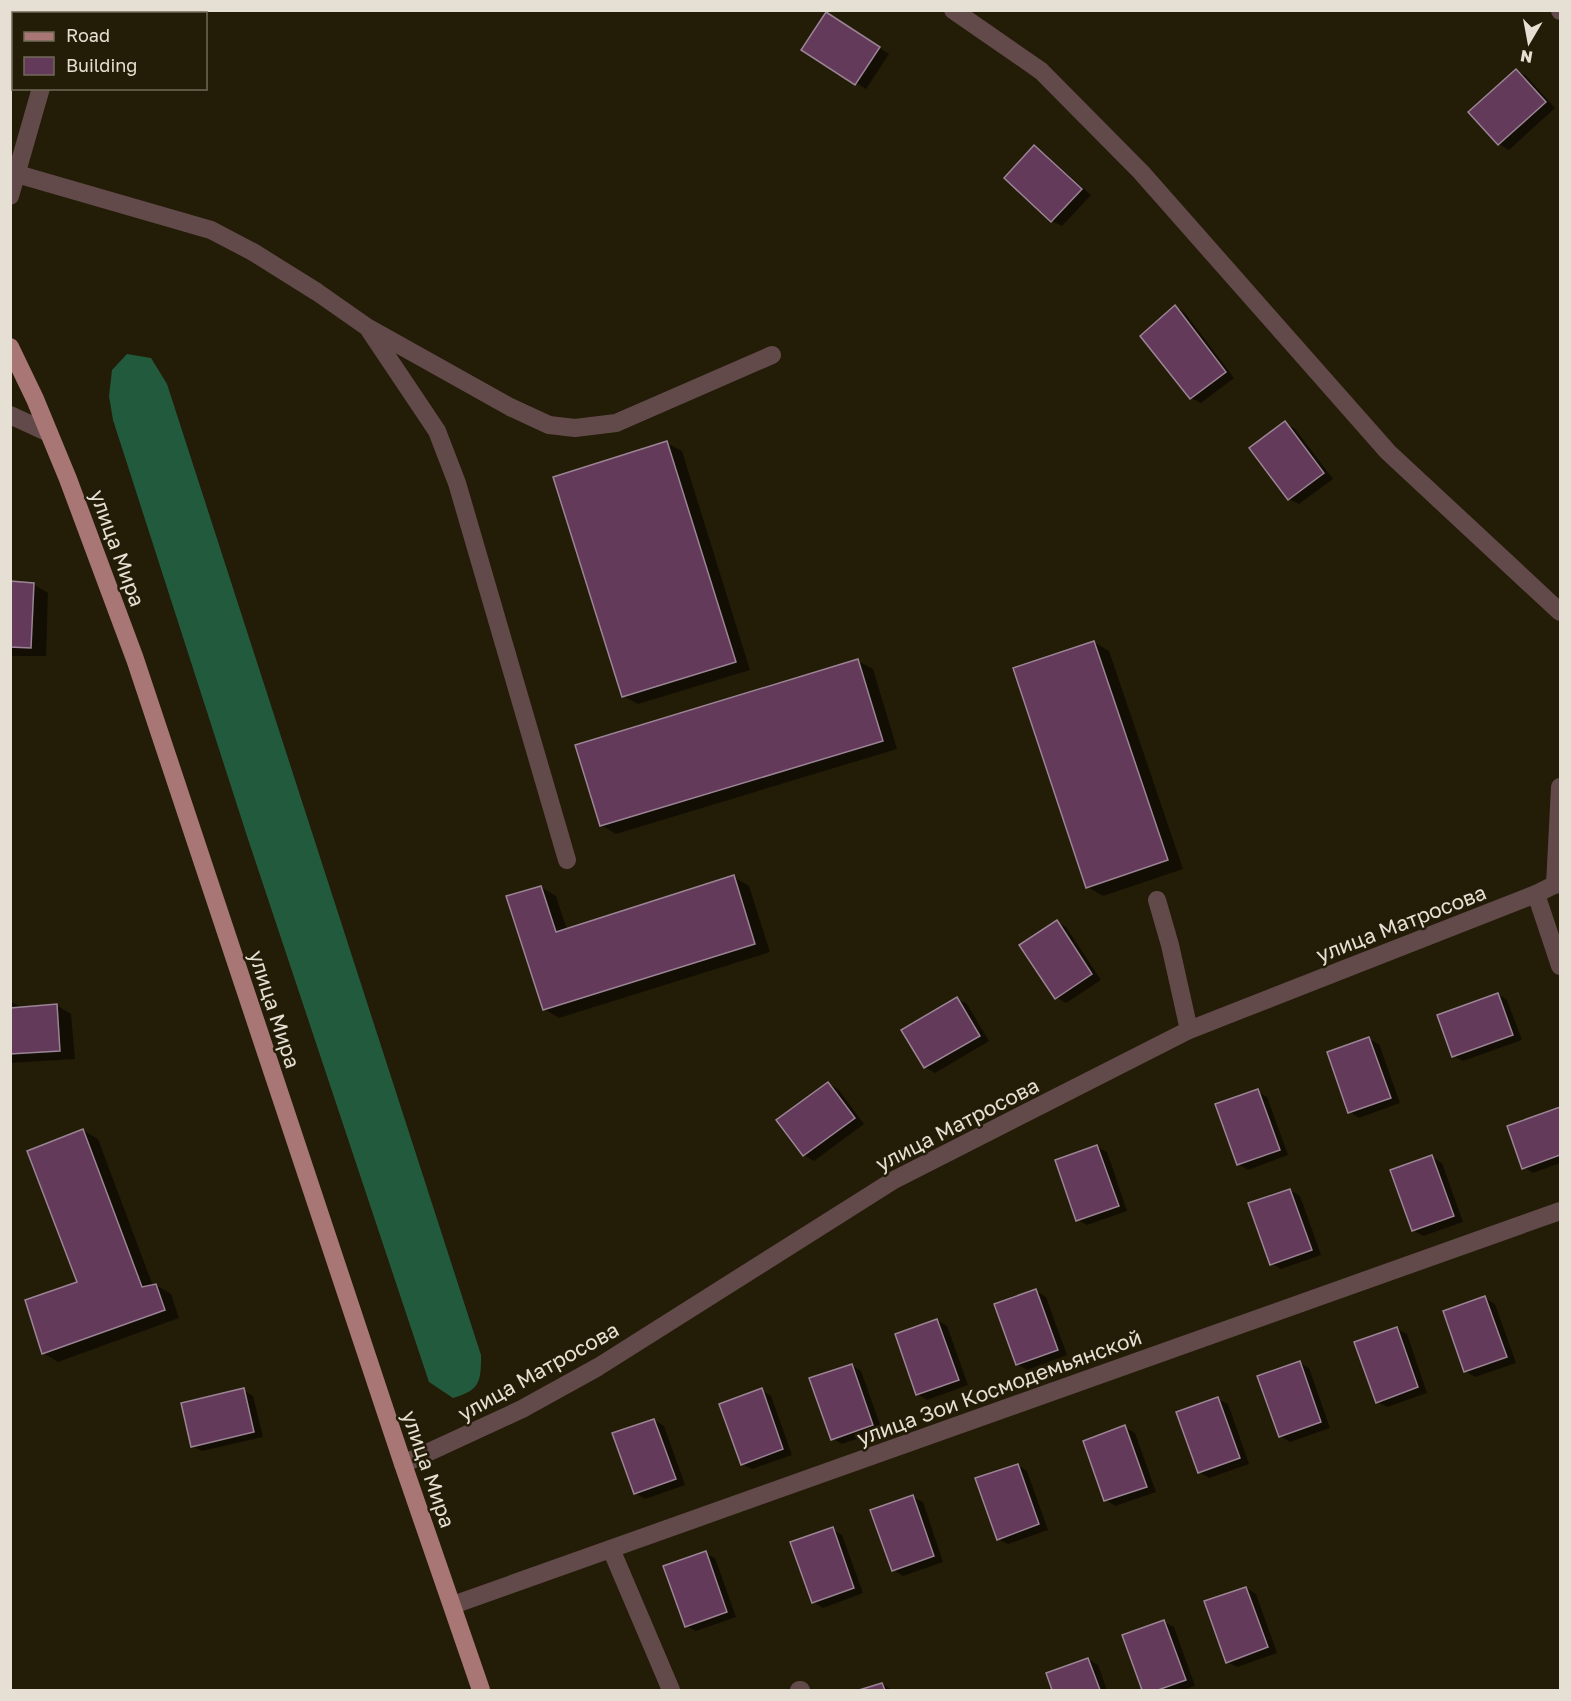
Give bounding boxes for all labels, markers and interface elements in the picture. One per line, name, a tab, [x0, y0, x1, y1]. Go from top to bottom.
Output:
legend	[12, 12, 207, 90]
north arrow	[1499, 12, 1559, 72]
text: Road	[66, 24, 110, 46]
text: N	[1519, 46, 1534, 68]
text: Building	[66, 54, 137, 76]
street label: улица Мира	[85, 486, 151, 610]
street label: улица Матросова	[1312, 879, 1490, 967]
street label: улица Мира	[244, 947, 306, 1071]
street label: улица Матросова	[871, 1072, 1043, 1176]
street label: улица Матросова	[453, 1316, 623, 1426]
street label: улица Зои Космодемьянской	[853, 1323, 1145, 1451]
street label: улица Мира	[397, 1407, 461, 1531]

